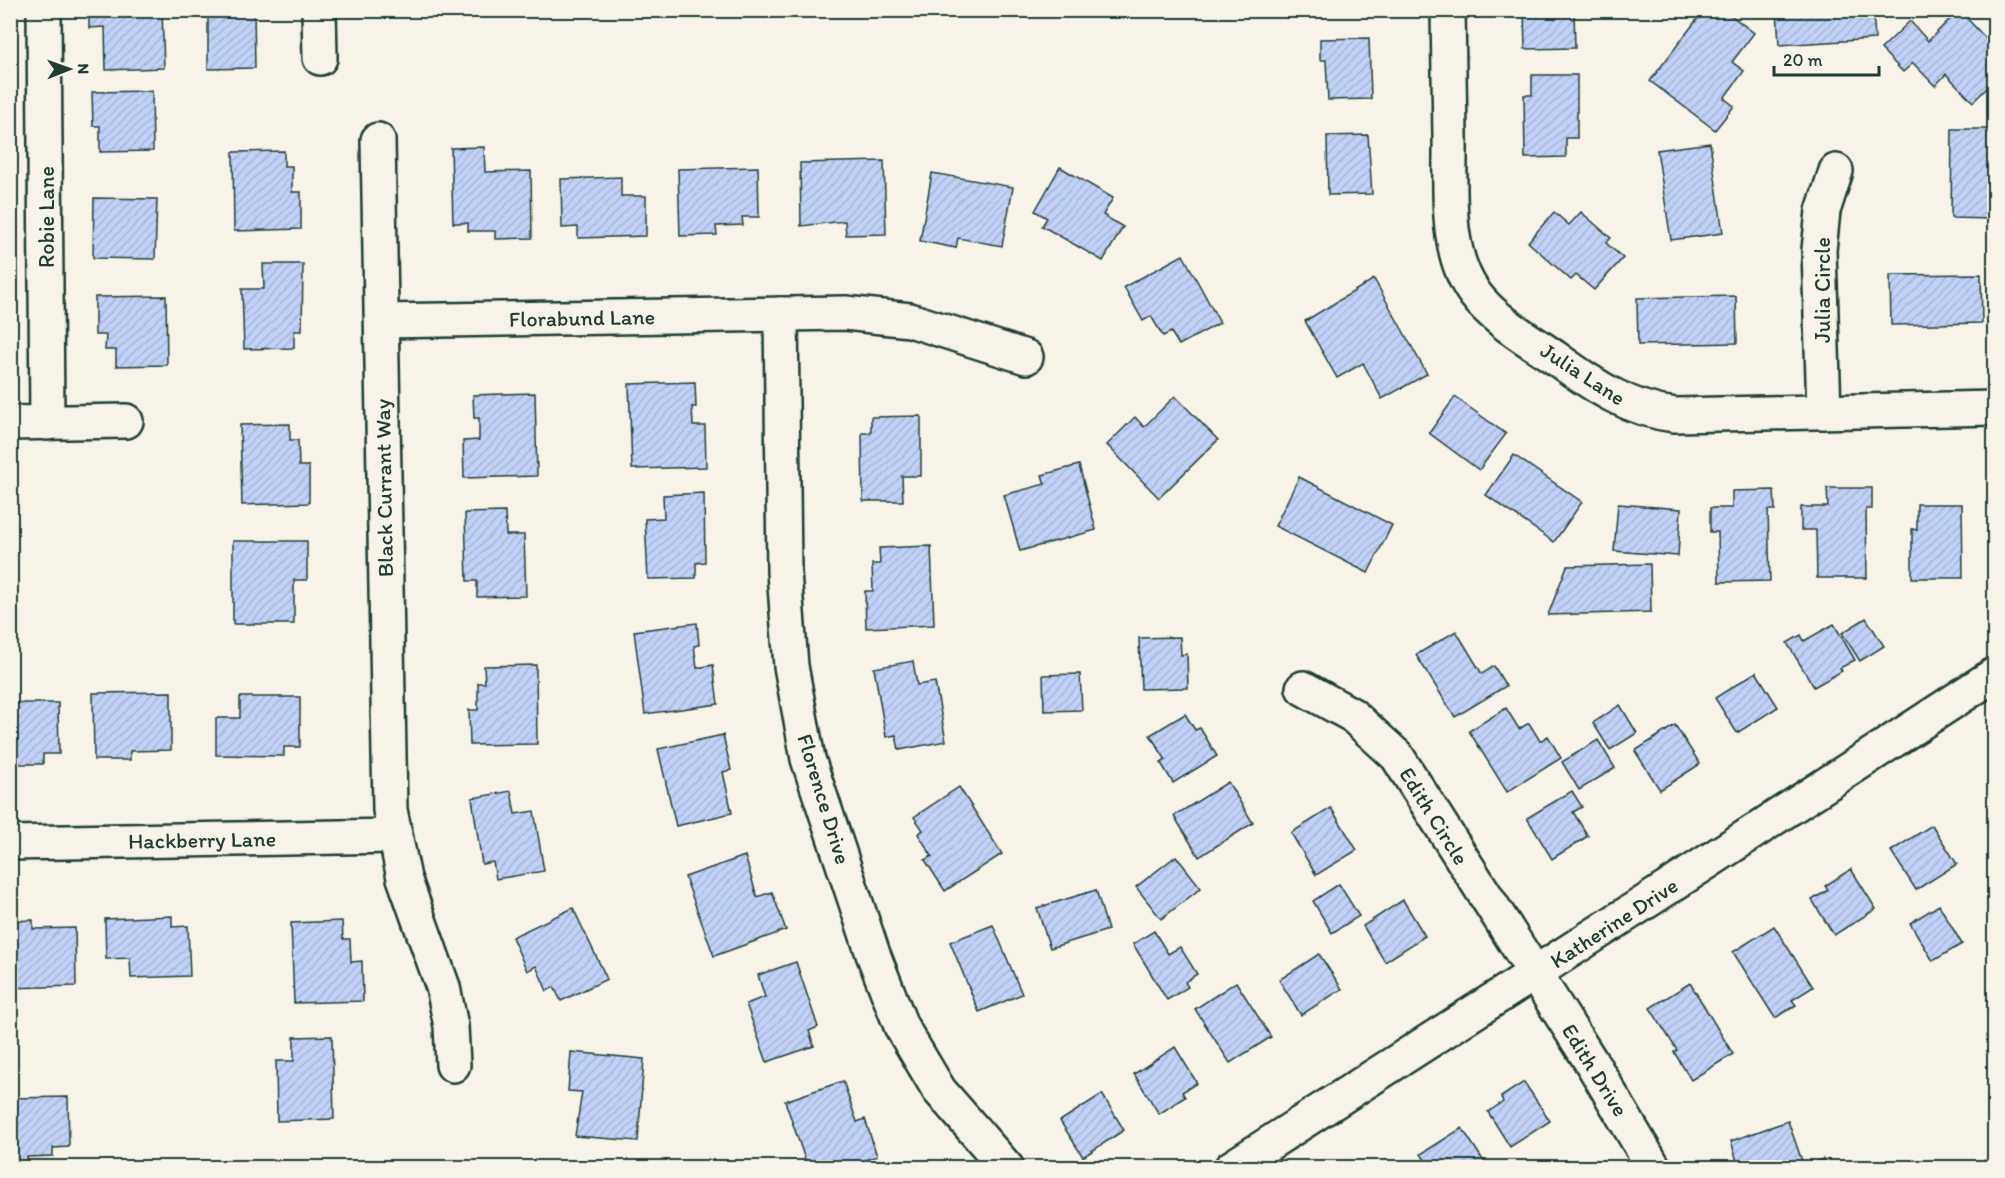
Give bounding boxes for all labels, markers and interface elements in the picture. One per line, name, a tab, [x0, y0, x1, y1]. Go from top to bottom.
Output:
north arrow	[39, 39, 99, 99]
scale bar	[1774, 39, 1879, 77]
text: 20 m	[1783, 49, 1823, 71]
text: N	[74, 63, 93, 74]
street label: Robie Lane	[33, 166, 60, 268]
street label: Julia Circle	[1809, 237, 1836, 343]
street label: Florabund Lane	[509, 303, 655, 333]
street label: Julia Lane	[1536, 337, 1630, 411]
street label: Black Currant Way	[369, 398, 399, 577]
street label: Florence Drive	[791, 731, 857, 867]
street label: Edith Circle	[1393, 762, 1475, 870]
street label: Hackberry Lane	[128, 825, 276, 855]
street label: Katherine Drive	[1545, 872, 1683, 974]
street label: Edith Drive	[1556, 1019, 1634, 1121]

